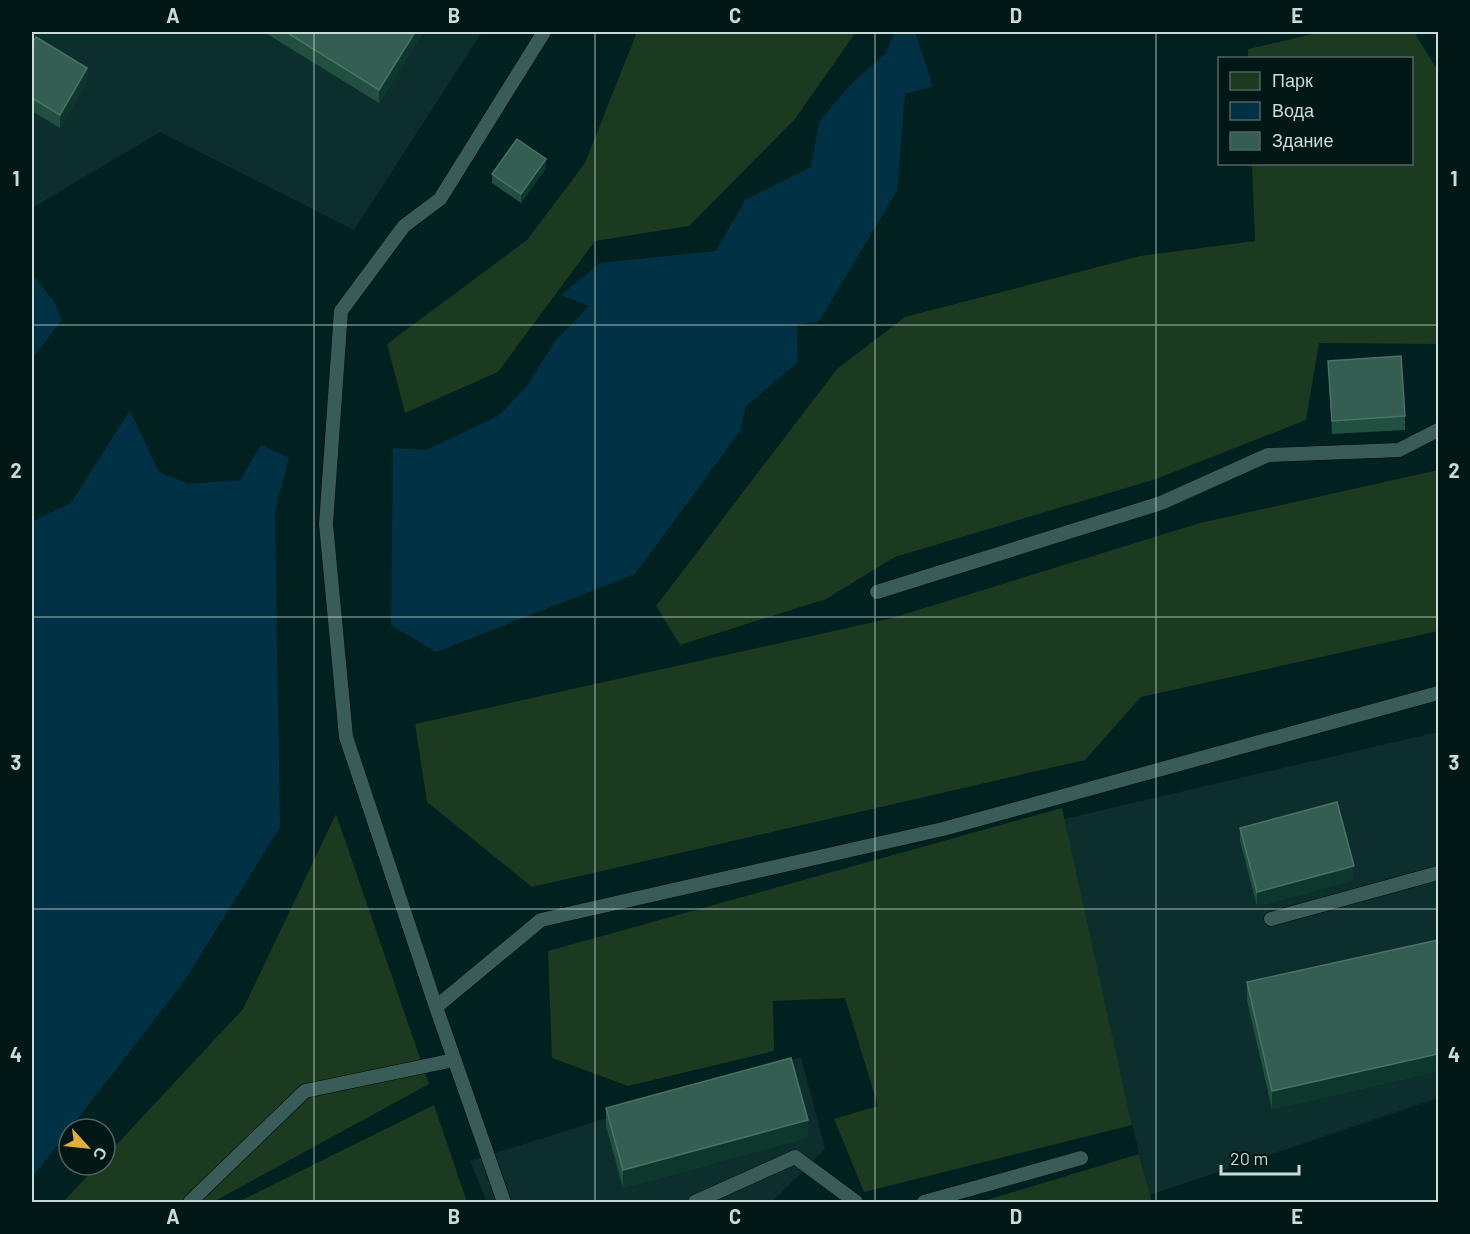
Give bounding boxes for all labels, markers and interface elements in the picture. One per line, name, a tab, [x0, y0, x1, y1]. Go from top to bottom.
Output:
text: A	[166, 3, 180, 27]
text: B	[448, 3, 460, 27]
text: C	[729, 3, 741, 27]
text: D	[1010, 3, 1022, 27]
text: E	[1291, 3, 1303, 27]
legend	[1218, 57, 1413, 165]
text: Парк	[1272, 69, 1313, 91]
text: Вода	[1272, 99, 1315, 121]
text: Здание	[1272, 129, 1333, 151]
text: 1	[12, 166, 20, 190]
text: 1	[1450, 166, 1458, 190]
text: 2	[10, 458, 22, 482]
text: 2	[1448, 458, 1460, 482]
text: 3	[11, 750, 21, 774]
text: 3	[1449, 750, 1459, 774]
text: 4	[10, 1042, 22, 1066]
text: 4	[1448, 1042, 1460, 1066]
north arrow	[57, 1117, 117, 1177]
scale bar	[1221, 1138, 1299, 1176]
text: С	[90, 1145, 112, 1164]
text: 20 m	[1230, 1147, 1268, 1169]
text: A	[166, 1204, 180, 1228]
text: B	[448, 1204, 460, 1228]
text: C	[729, 1204, 741, 1228]
text: D	[1010, 1204, 1022, 1228]
text: E	[1291, 1204, 1303, 1228]

